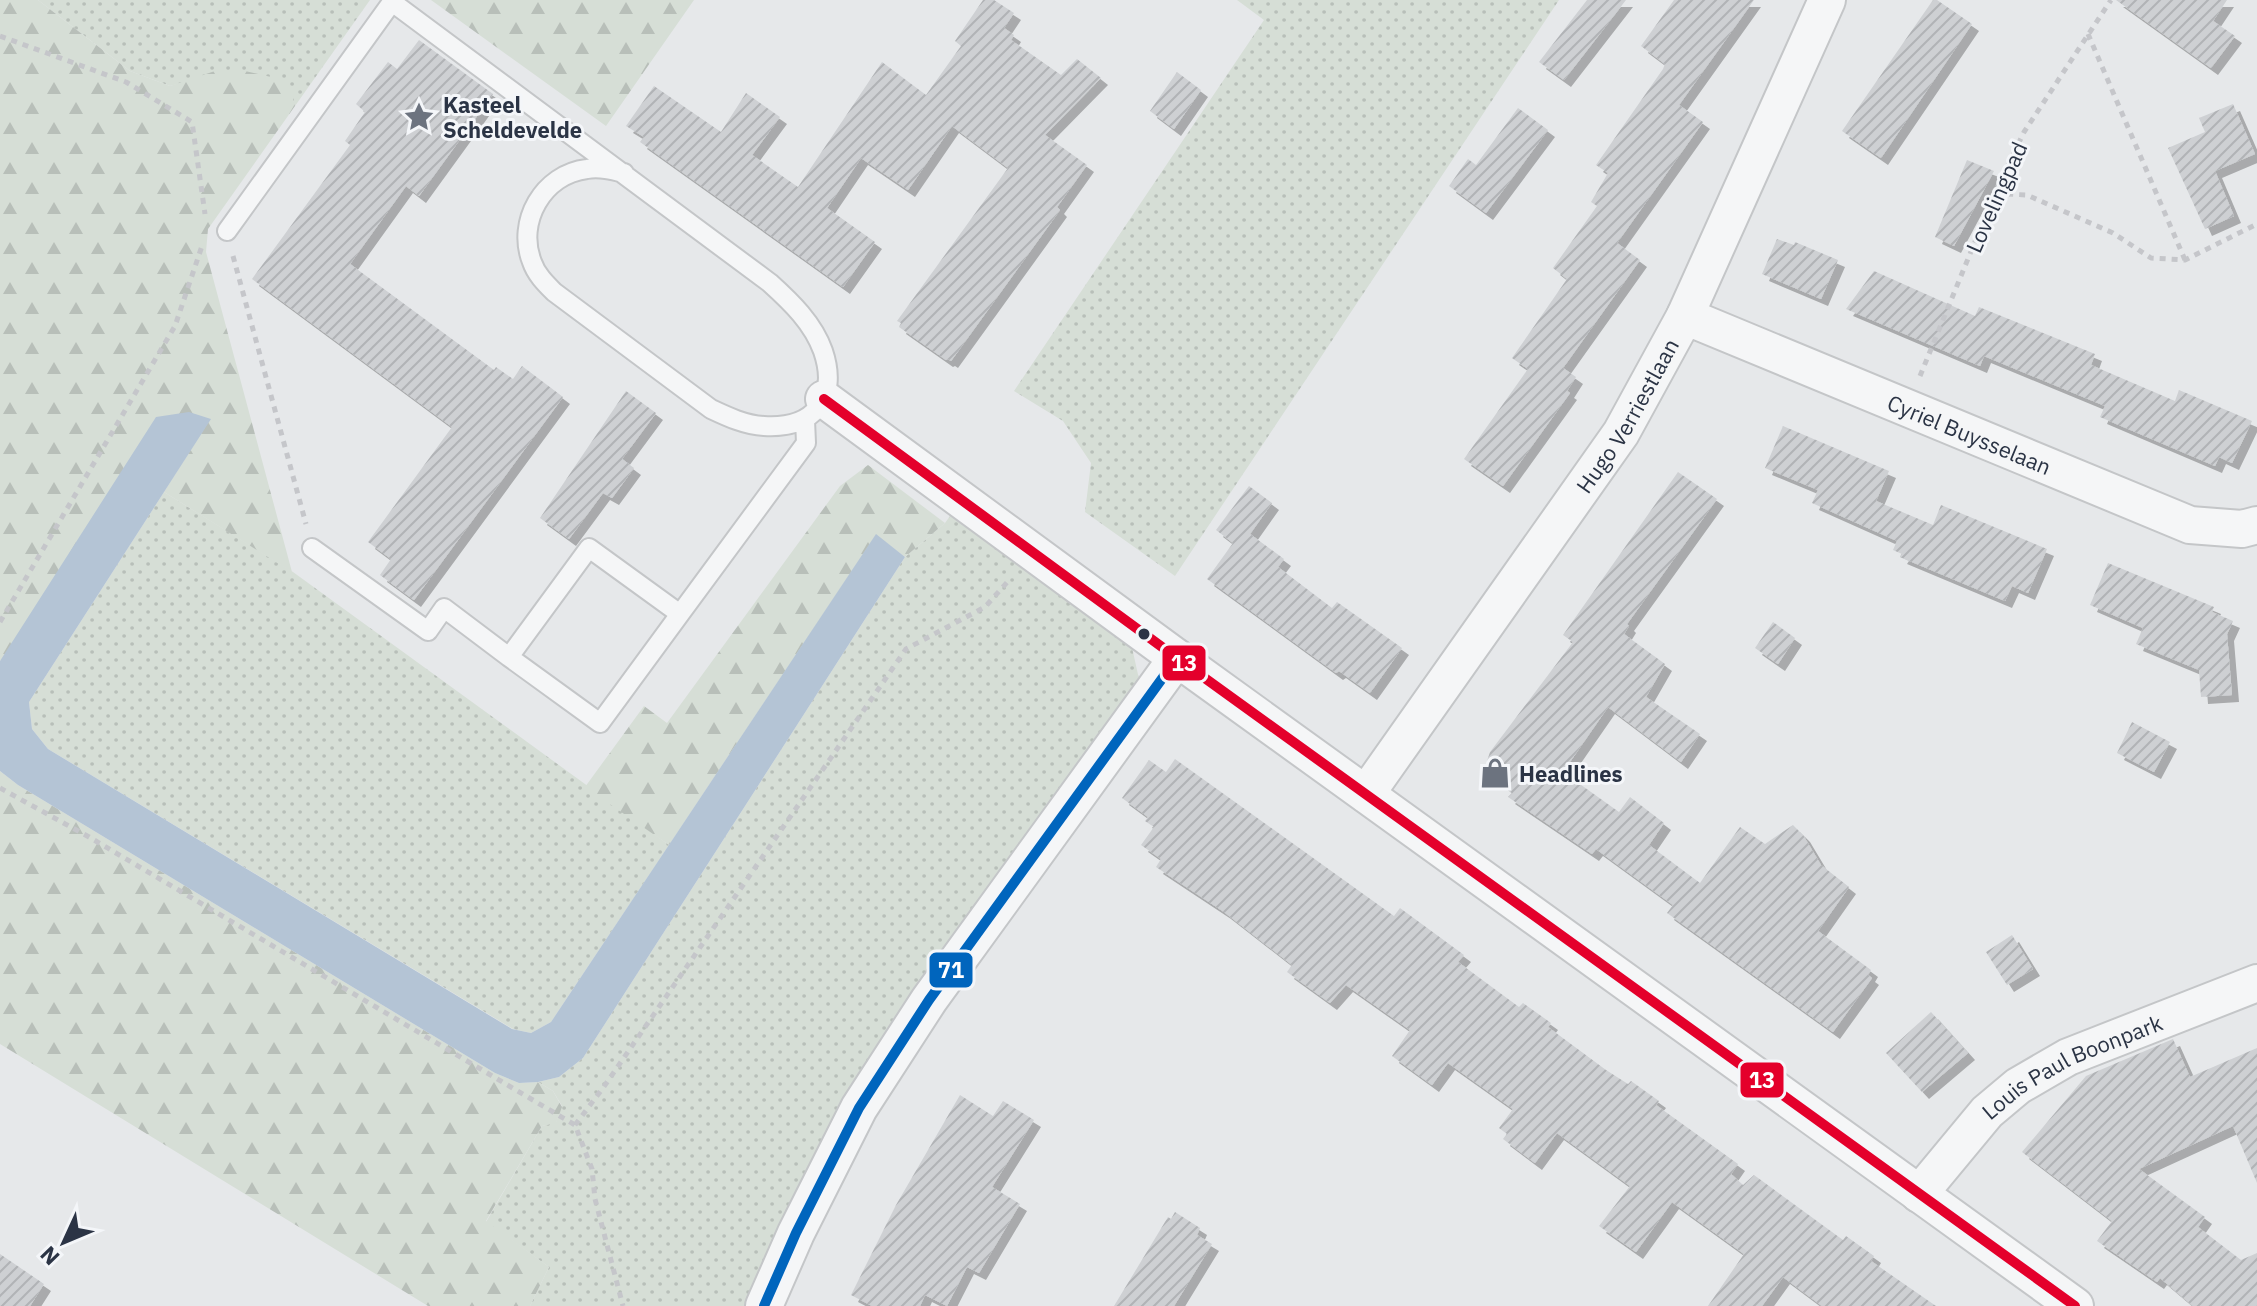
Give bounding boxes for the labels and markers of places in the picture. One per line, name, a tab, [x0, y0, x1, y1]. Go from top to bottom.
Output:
place label: Kasteel Scheldevelde	[443, 90, 582, 144]
place icon: Kasteel Scheldevelde	[402, 100, 436, 134]
unlabelled marker	[1136, 626, 1152, 642]
shop icon: Headlines	[1478, 756, 1512, 790]
place label: Headlines	[1519, 759, 1623, 788]

